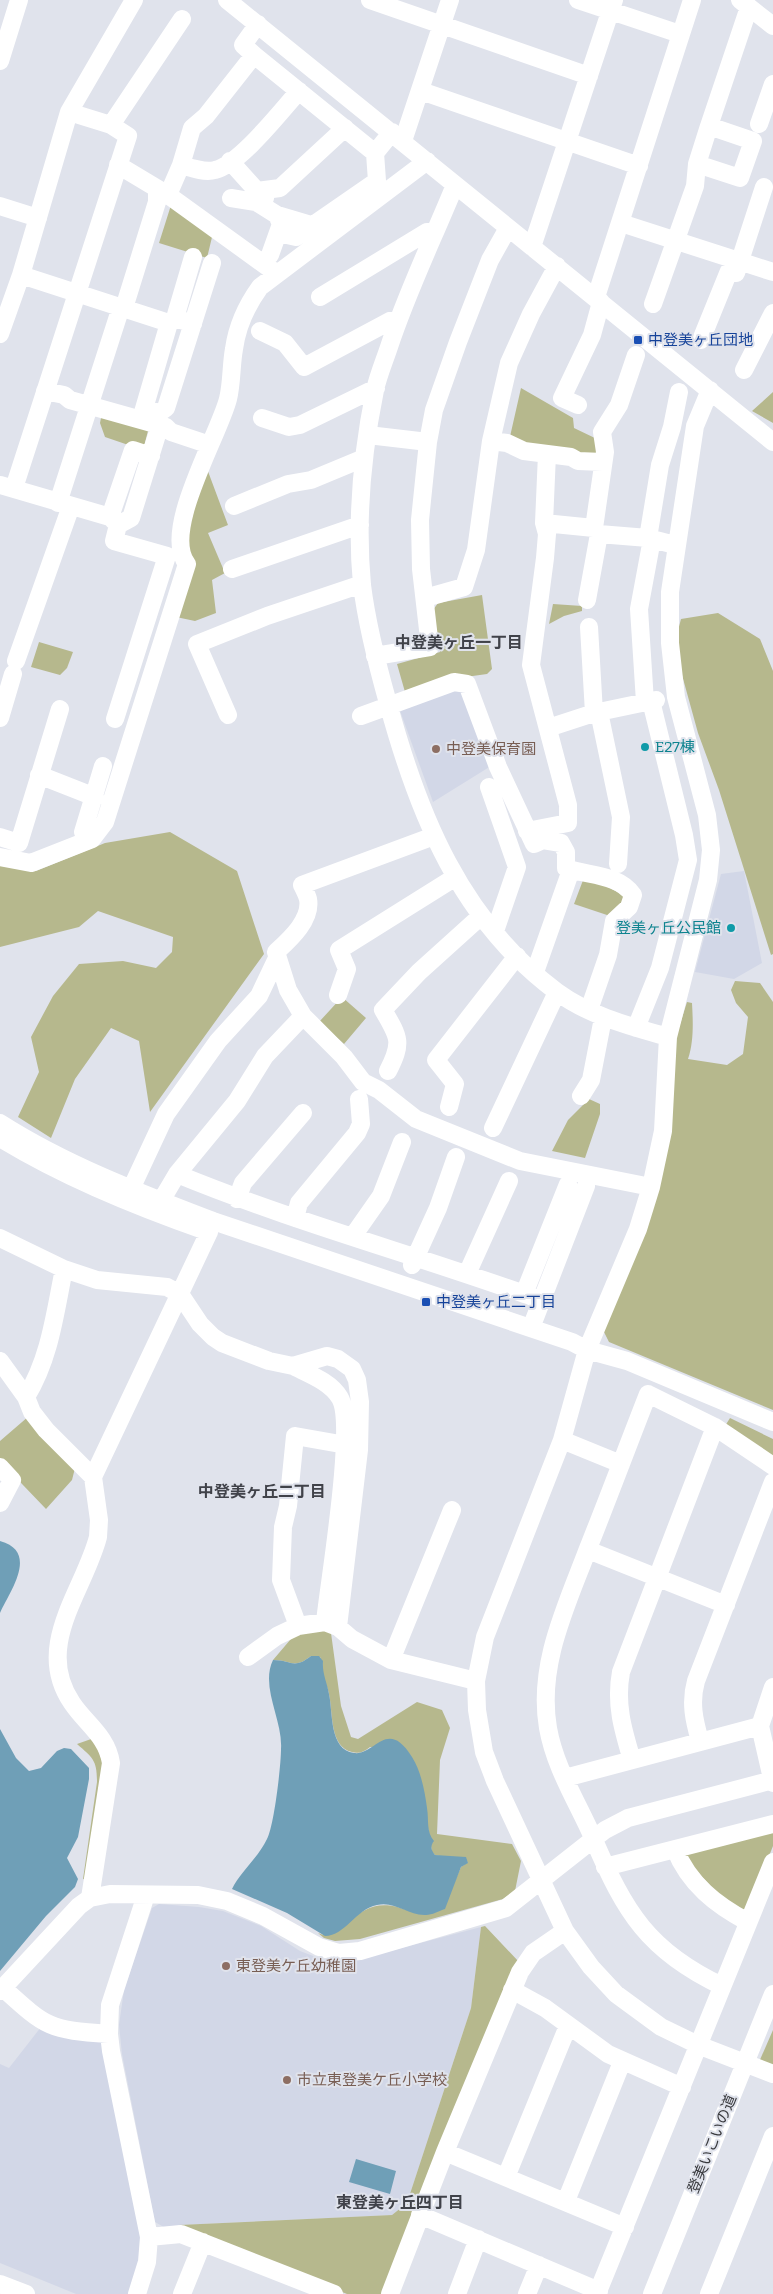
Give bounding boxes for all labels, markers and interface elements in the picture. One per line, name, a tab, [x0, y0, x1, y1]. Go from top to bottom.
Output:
place label: 中登美ヶ丘団地	[648, 331, 753, 349]
marker: 中登美ヶ丘団地	[632, 334, 644, 346]
district label: 中登美ヶ丘一丁目	[395, 633, 523, 652]
place label: E27棟	[655, 738, 695, 756]
place label: 中登美保育園	[446, 740, 536, 758]
marker: E27棟	[639, 741, 651, 753]
marker: 中登美保育園	[430, 743, 442, 755]
place label: 登美ヶ丘公民館	[616, 919, 721, 937]
marker: 登美ヶ丘公民館	[725, 922, 737, 934]
place label: 中登美ヶ丘二丁目	[436, 1293, 556, 1311]
marker: 中登美ヶ丘二丁目	[420, 1296, 432, 1308]
district label: 中登美ヶ丘二丁目	[198, 1482, 326, 1501]
place label: 東登美ケ丘幼稚園	[236, 1957, 356, 1975]
marker: 東登美ケ丘幼稚園	[220, 1960, 232, 1972]
place label: 市立東登美ケ丘小学校	[297, 2071, 447, 2089]
marker: 市立東登美ケ丘小学校	[281, 2074, 293, 2086]
street label: 登美いこいの道	[684, 2092, 740, 2196]
district label: 東登美ヶ丘四丁目	[336, 2193, 464, 2212]

